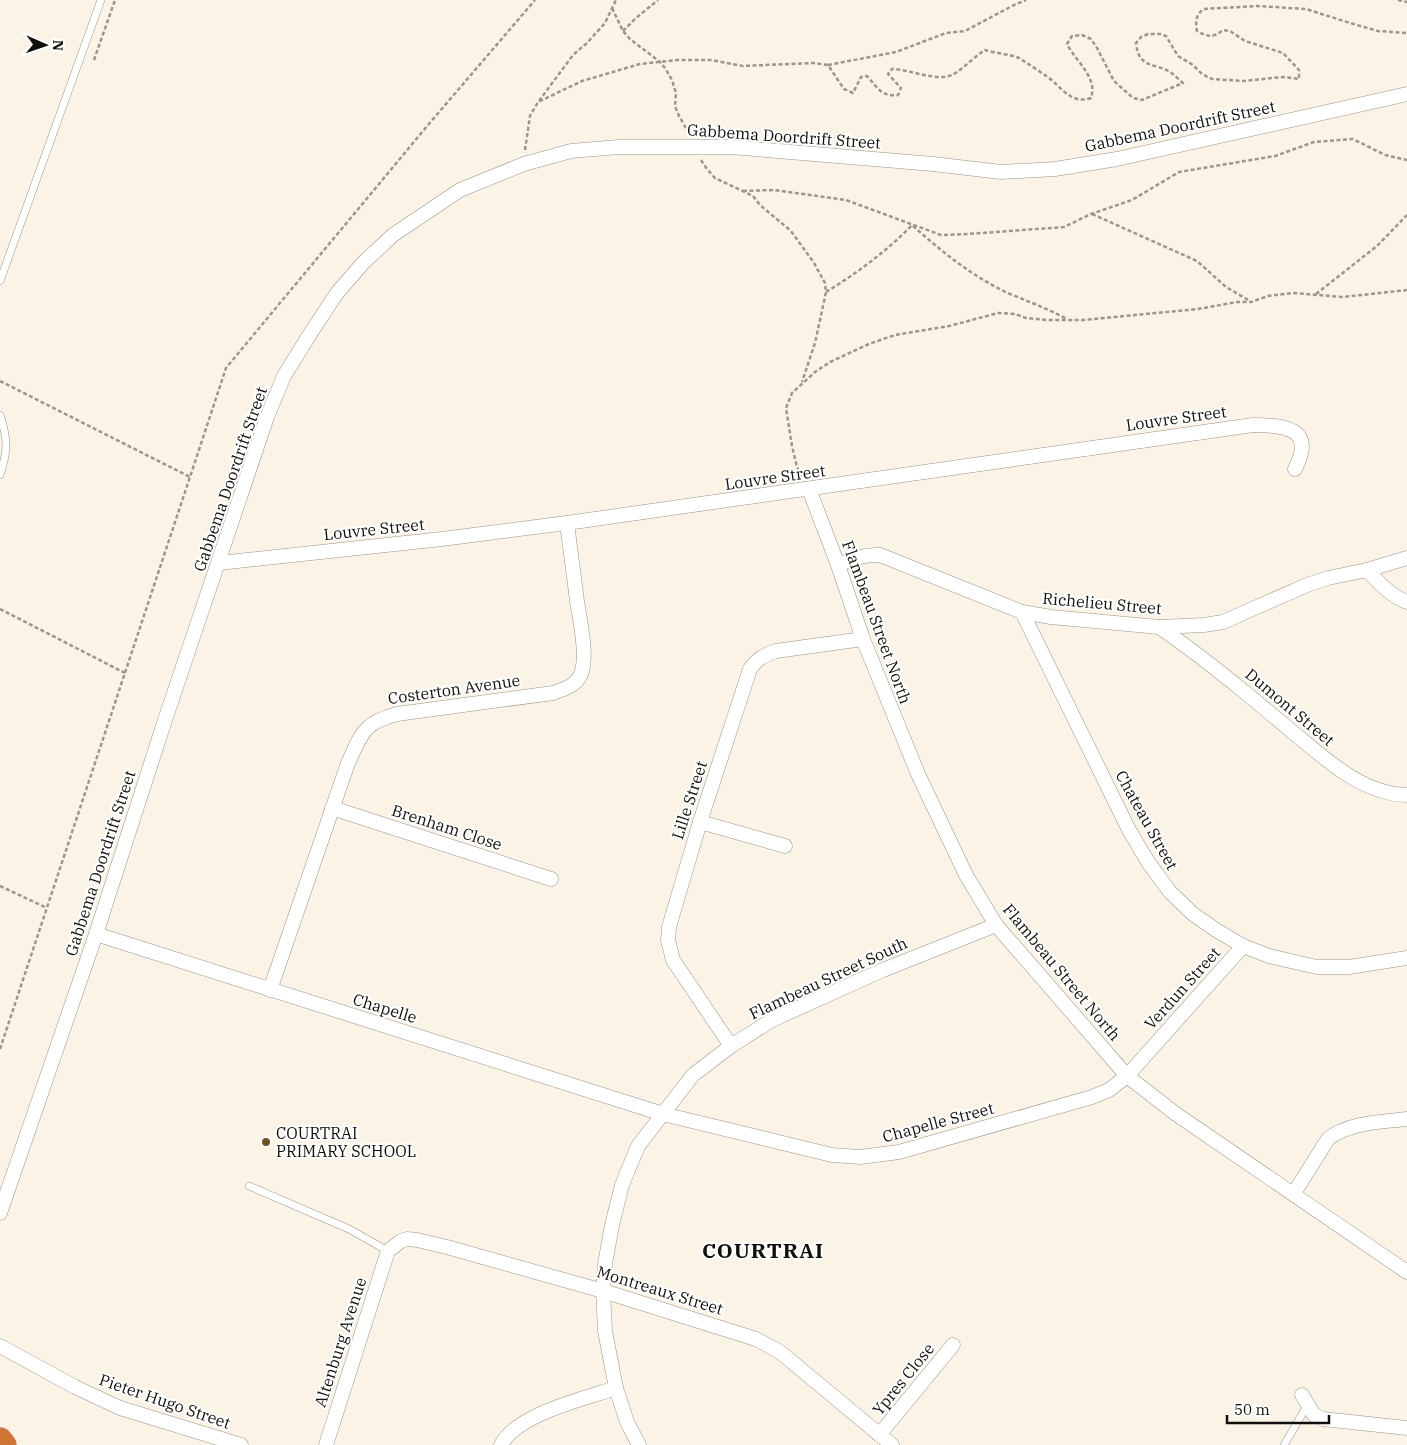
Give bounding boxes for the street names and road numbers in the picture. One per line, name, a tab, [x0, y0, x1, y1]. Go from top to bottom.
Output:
street label: Gabbema Doordrift Street	[1083, 96, 1277, 156]
street label: Gabbema Doordrift Street	[686, 119, 882, 153]
street label: Gabbema Doordrift Street	[189, 384, 271, 574]
street label: Louvre Street	[1124, 401, 1228, 435]
street label: Louvre Street	[723, 460, 827, 494]
street label: Louvre Street	[323, 514, 426, 544]
street label: Flambeau Street North	[838, 538, 916, 706]
street label: Richelieu Street	[1042, 588, 1163, 618]
street label: Dumont Street	[1241, 664, 1339, 750]
street label: Costerton Avenue	[387, 670, 521, 708]
street label: Lille Street	[667, 758, 711, 842]
street label: Gabbema Doordrift Street	[61, 767, 140, 958]
street label: Chateau Street	[1111, 767, 1183, 873]
street label: Brenham Close	[389, 800, 505, 854]
street label: Flambeau Street North	[999, 900, 1125, 1044]
street label: Flambeau Street South	[746, 933, 910, 1023]
street label: Verdun Street	[1140, 942, 1224, 1033]
street label: Chapelle	[351, 989, 419, 1027]
street label: Chapelle Street	[880, 1097, 996, 1146]
street label: Montreaux Street	[594, 1261, 726, 1319]
street label: Altenburg Avenue	[310, 1275, 370, 1409]
street label: Ypres Close	[868, 1339, 938, 1419]
street label: Pieter Hugo Street	[97, 1369, 234, 1433]

